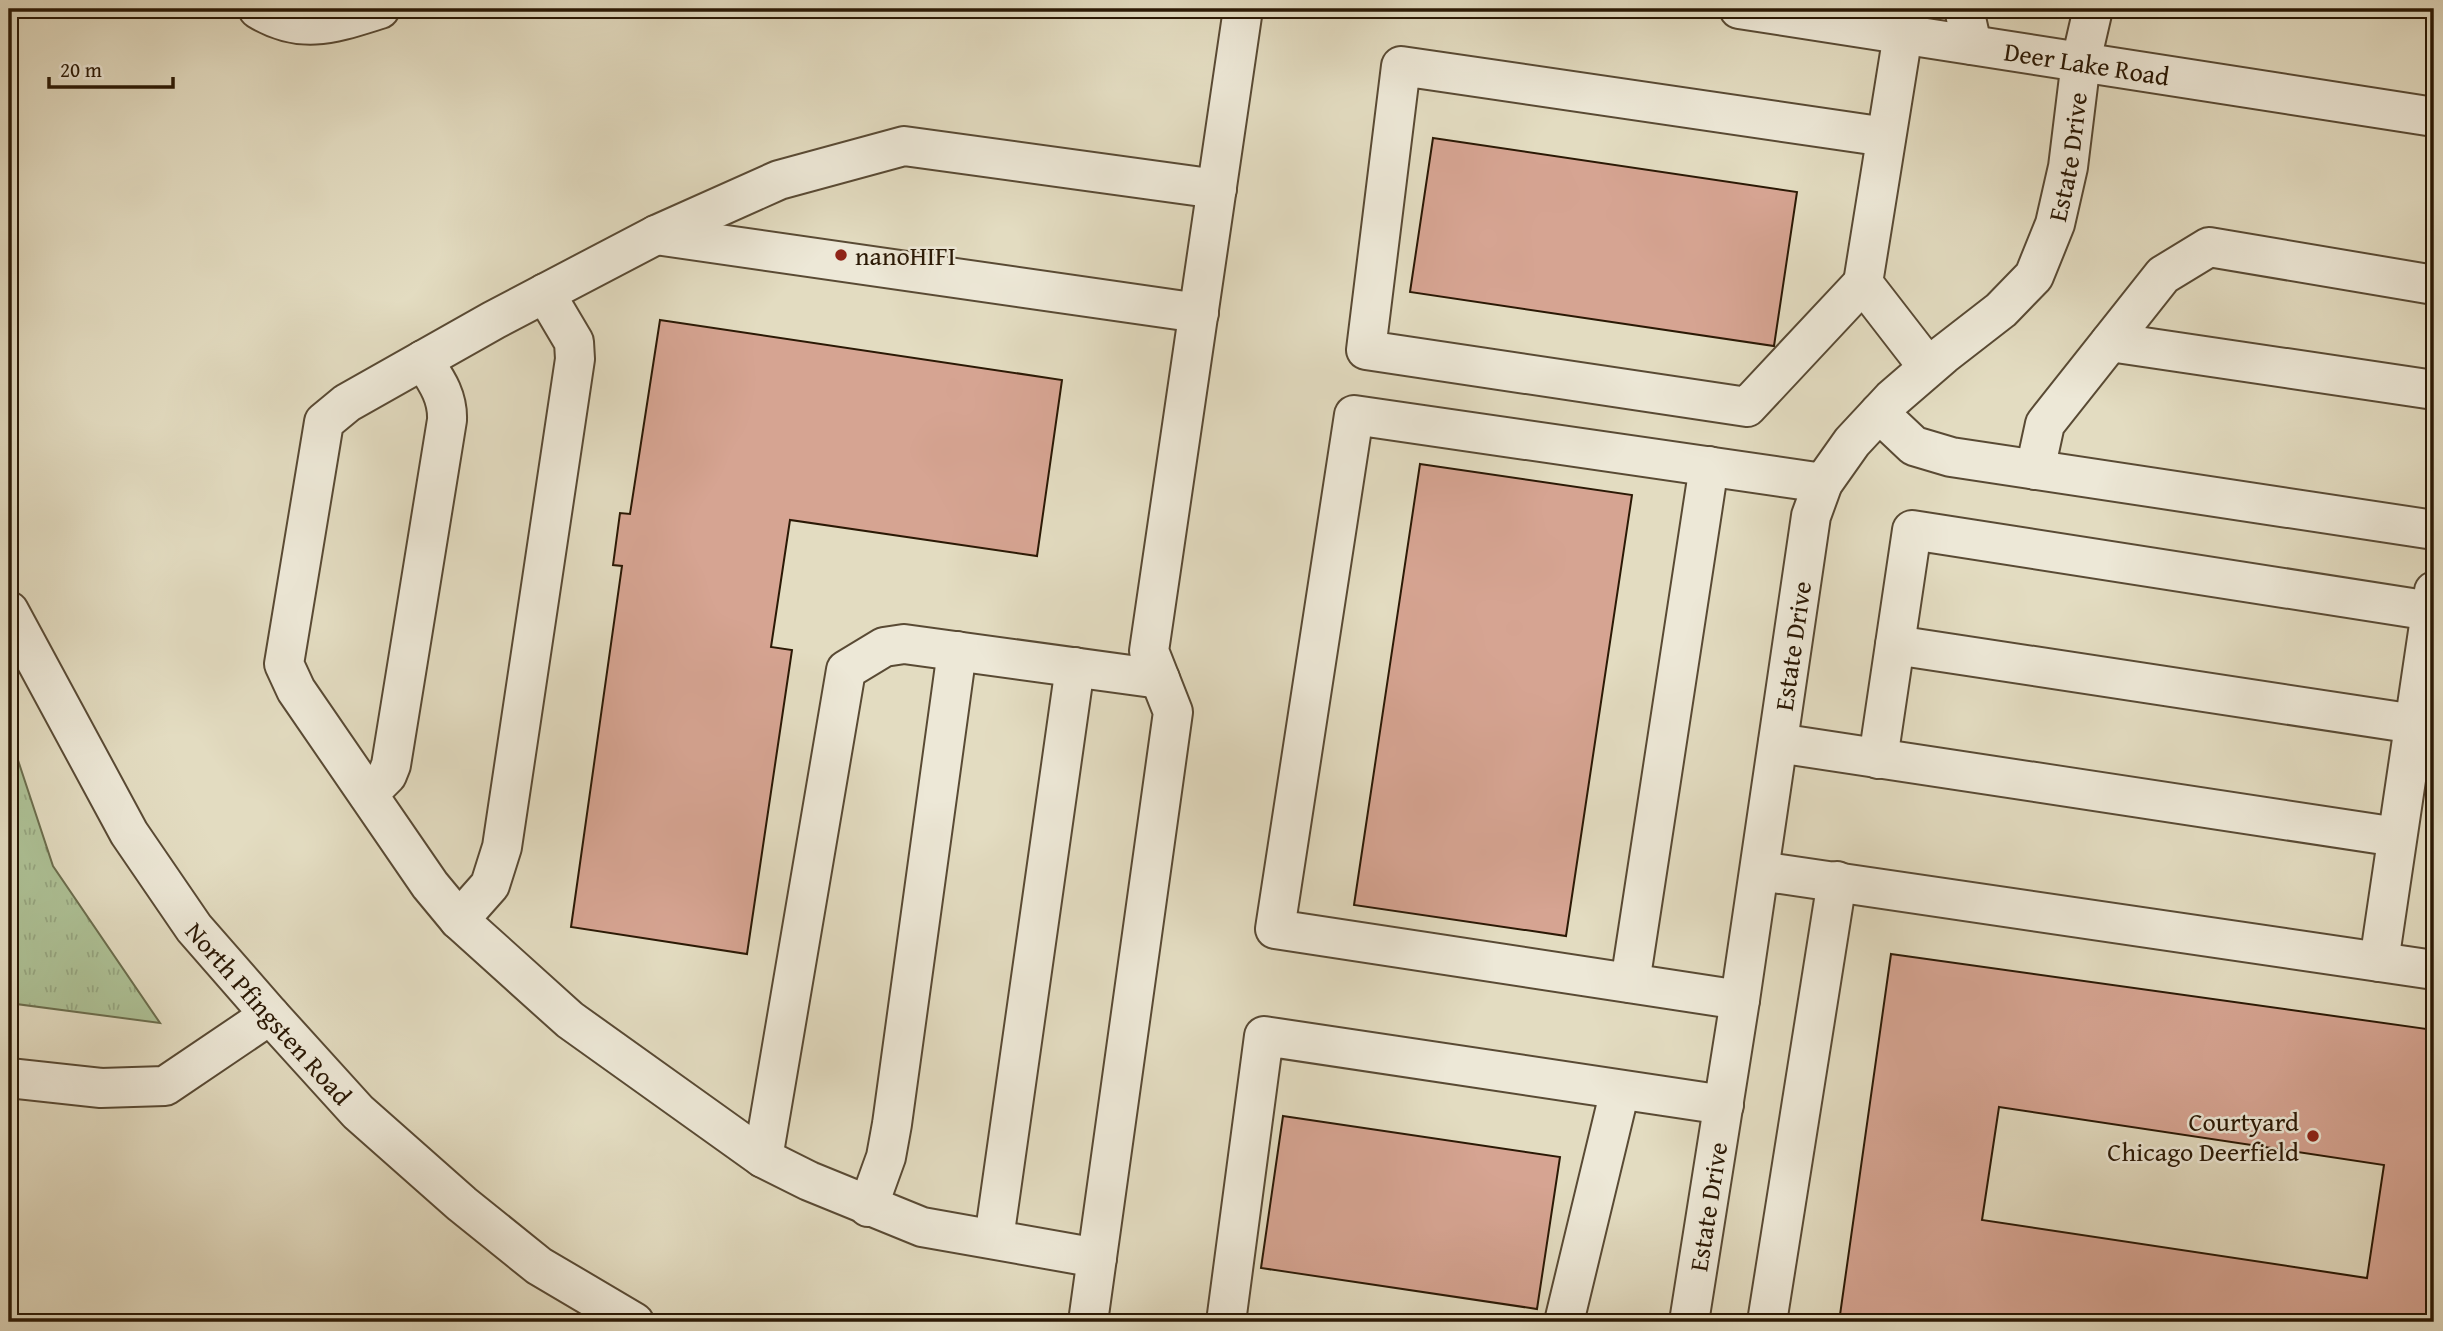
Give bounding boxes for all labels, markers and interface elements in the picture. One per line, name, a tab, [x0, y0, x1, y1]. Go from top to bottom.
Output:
street label: Deer Lake Road	[2001, 31, 2172, 95]
scale bar	[49, 46, 173, 90]
text: 20 m	[60, 54, 102, 85]
street label: Estate Drive	[2037, 90, 2097, 225]
place label: nanoHIFI	[855, 236, 956, 275]
marker: nanoHIFI	[833, 247, 849, 263]
street label: Estate Drive	[1763, 578, 1821, 713]
street label: North Pfingsten Road	[177, 912, 362, 1113]
place label: Courtyard Chicago Deerfield	[2107, 1102, 2299, 1171]
marker: Courtyard Chicago Deerfield	[2305, 1128, 2321, 1144]
street label: Estate Drive	[1678, 1139, 1737, 1274]

